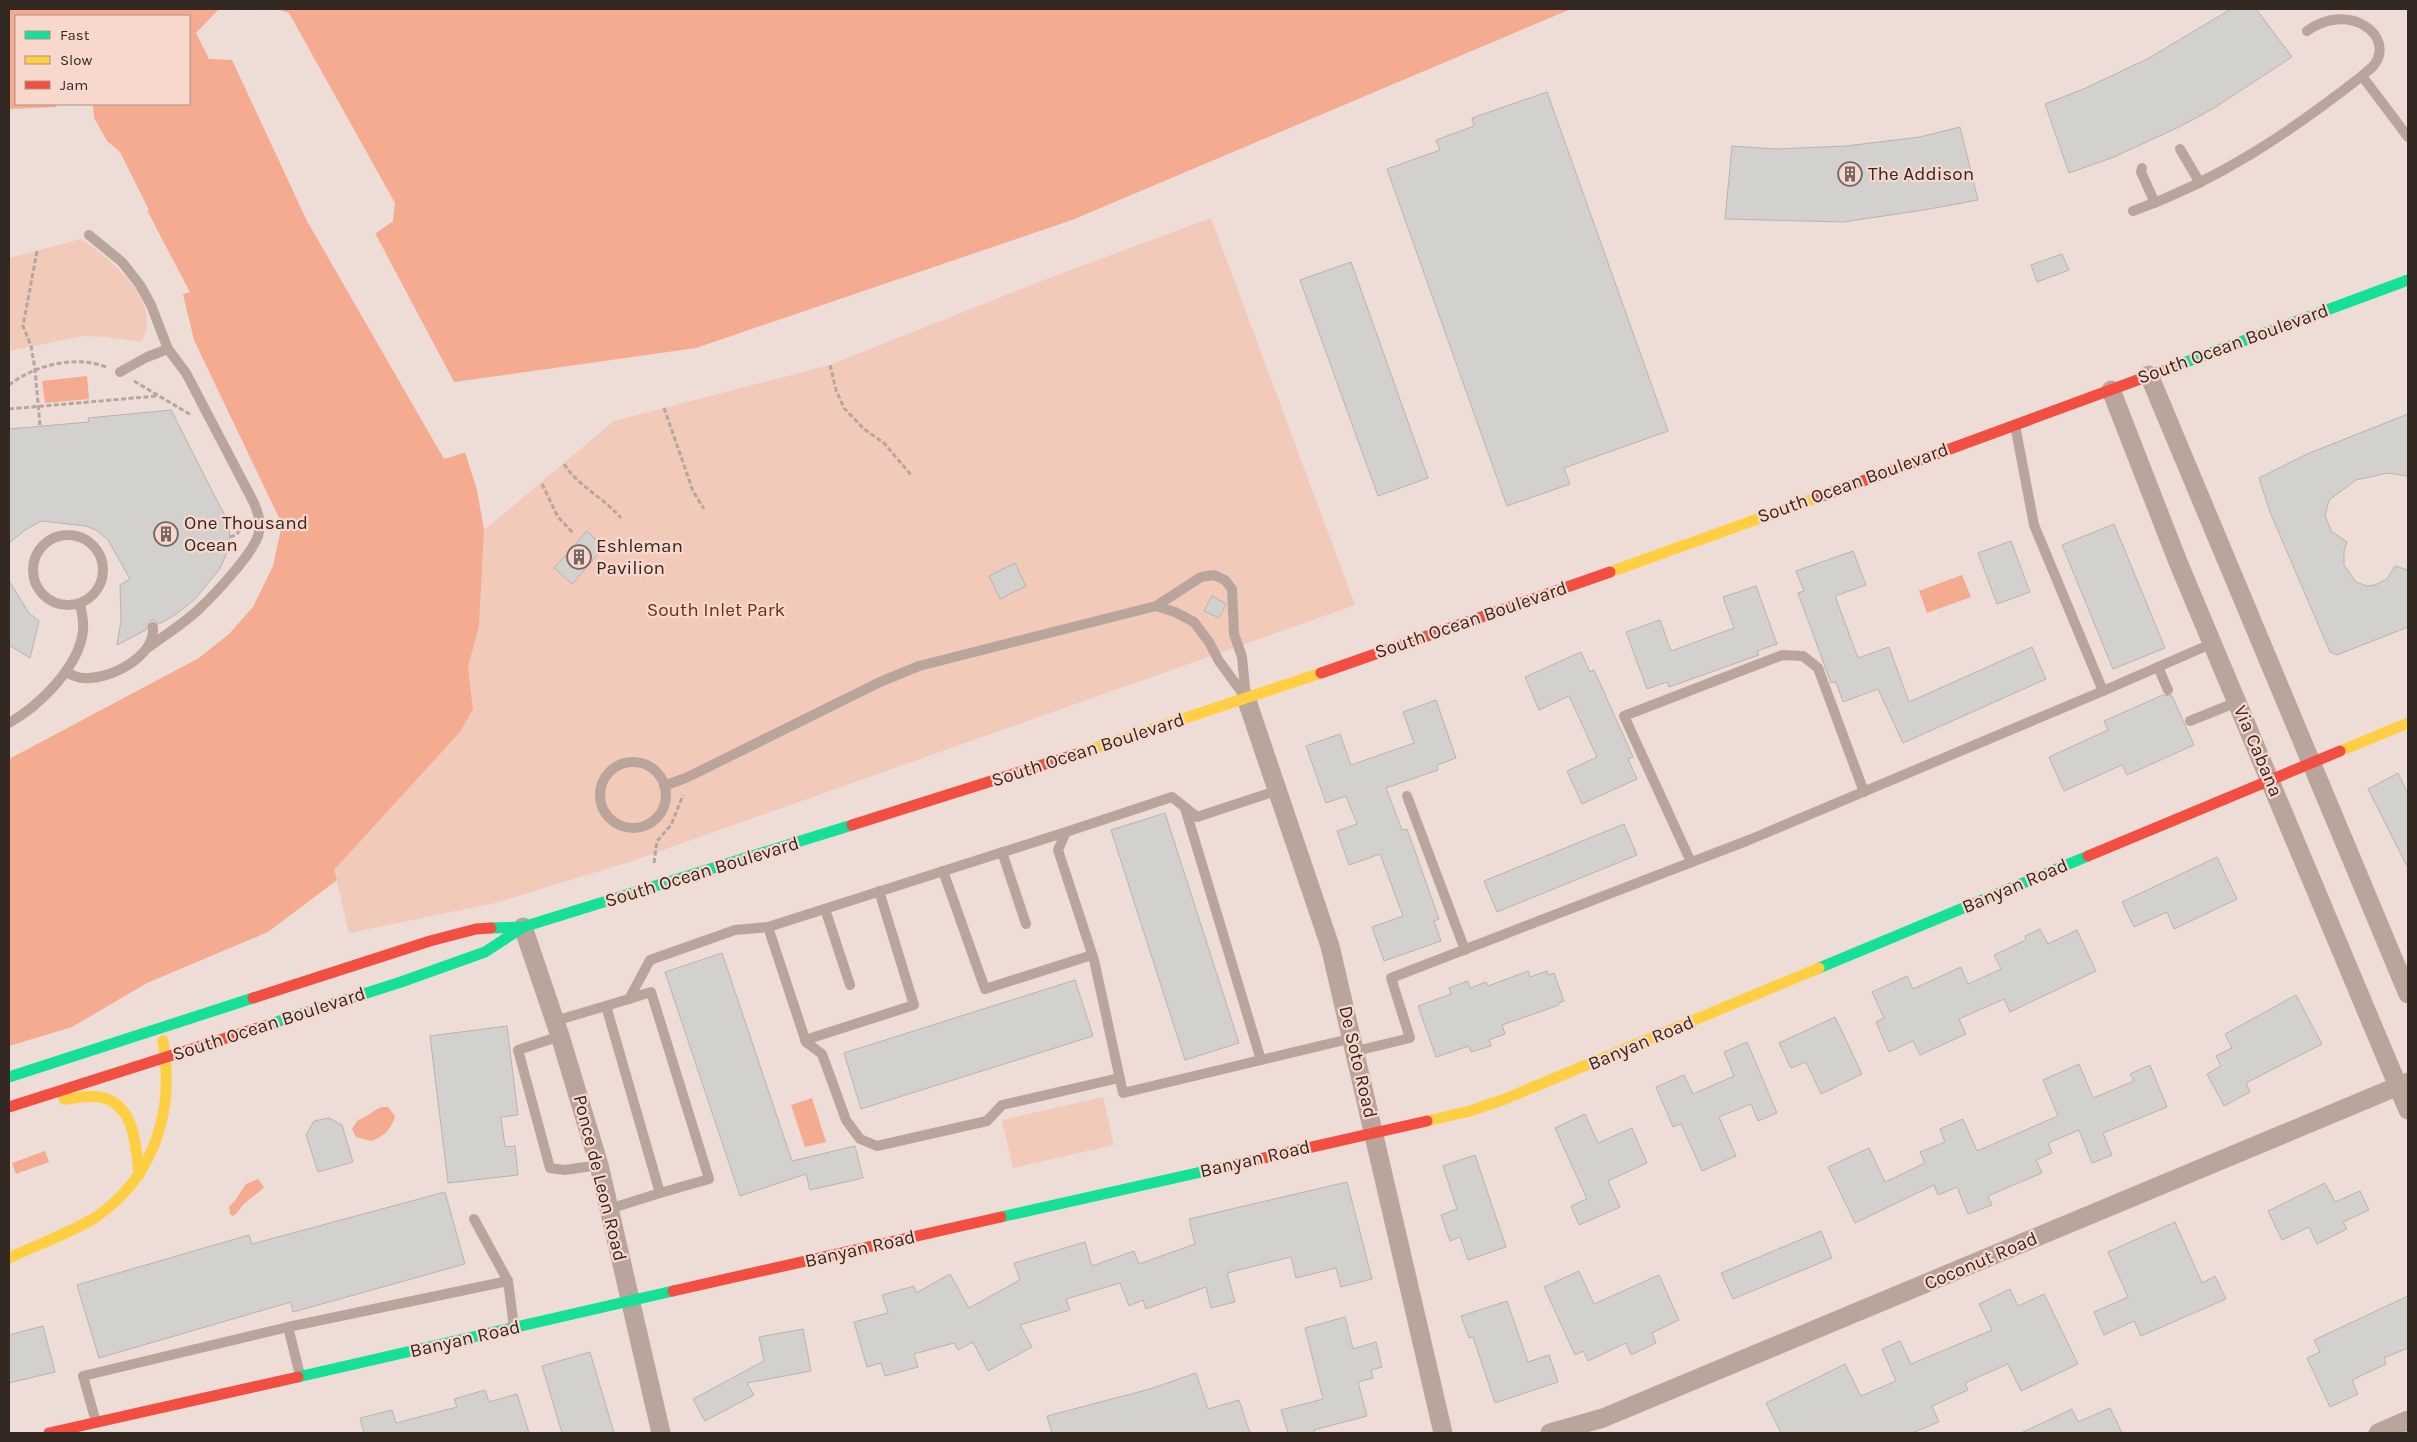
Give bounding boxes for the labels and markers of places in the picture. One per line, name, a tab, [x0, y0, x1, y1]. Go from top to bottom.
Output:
building icon: The Addison	[1837, 161, 1863, 187]
place label: The Addison	[1868, 163, 1974, 185]
place label: One Thousand Ocean	[184, 512, 308, 556]
building icon: One Thousand Ocean	[153, 521, 179, 547]
place label: Eshleman Pavilion	[596, 535, 683, 579]
building icon: Eshleman Pavilion	[566, 544, 592, 570]

